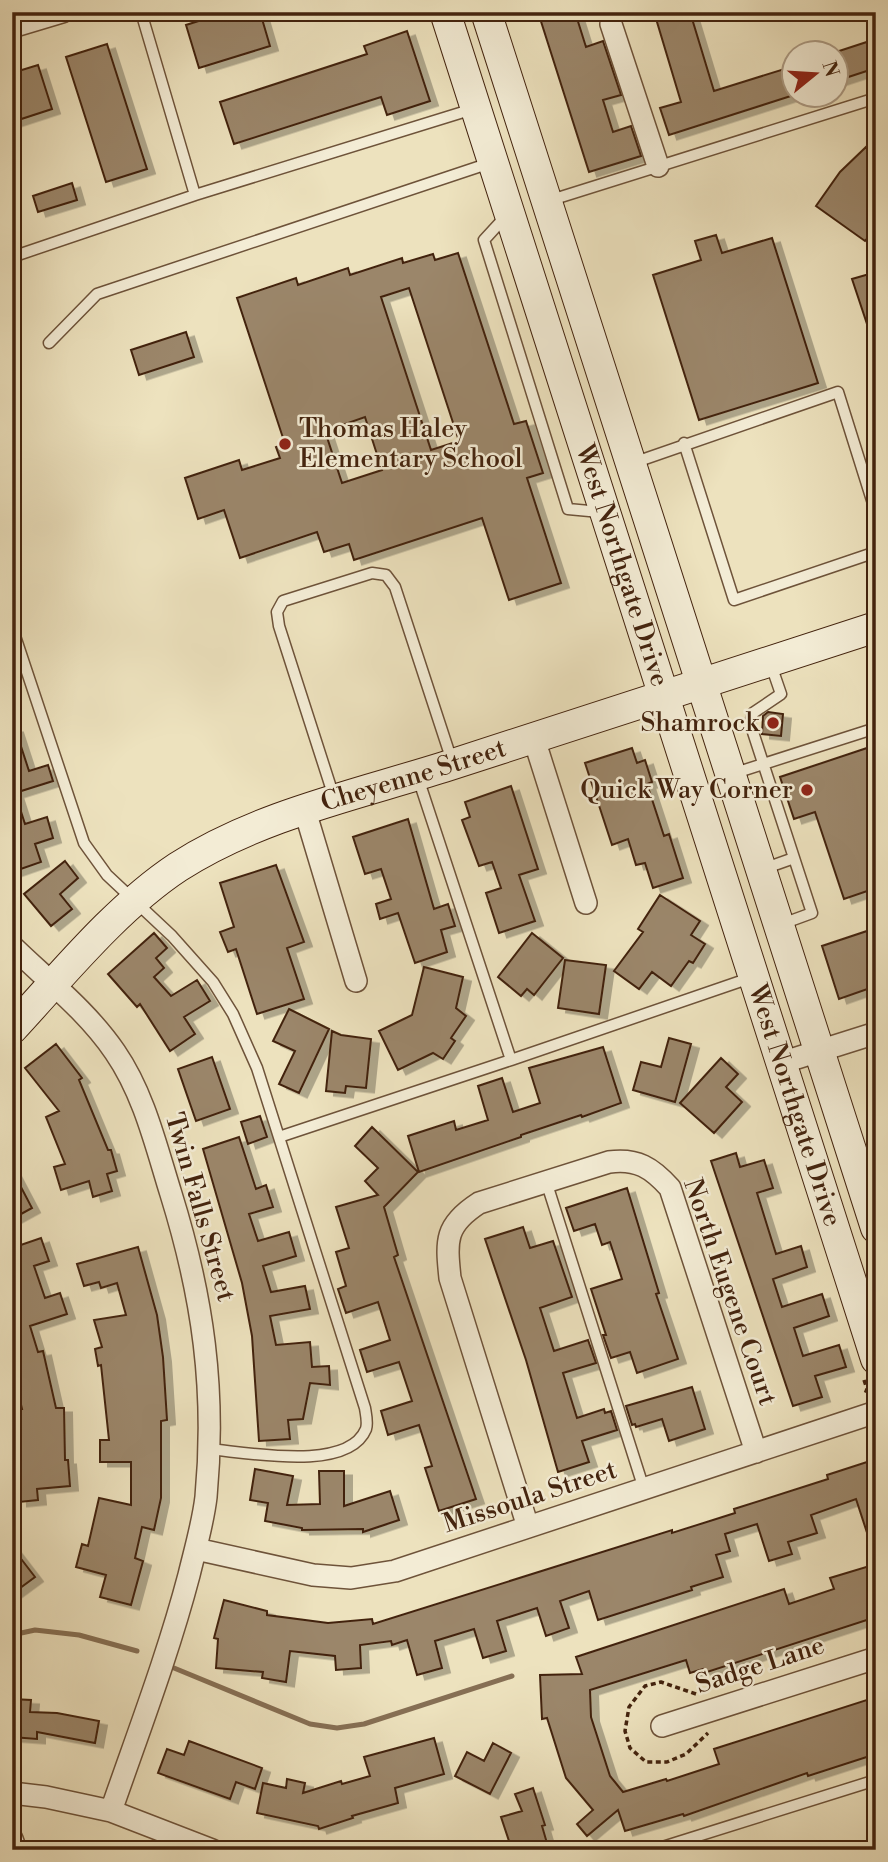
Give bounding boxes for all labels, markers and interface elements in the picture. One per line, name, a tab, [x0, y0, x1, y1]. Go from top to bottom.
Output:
north arrow	[780, 38, 850, 108]
text: N	[816, 58, 844, 80]
place label: Thomas Haley Elementary School	[299, 413, 523, 475]
marker: Thomas Haley Elementary School	[277, 436, 293, 452]
street label: West Northgate Drive	[568, 439, 676, 690]
place label: Shamrock	[640, 707, 760, 739]
marker: Shamrock	[765, 715, 781, 731]
street label: Cheyenne Street	[317, 732, 510, 819]
place label: Quick Way Corner	[580, 774, 793, 806]
marker: Quick Way Corner	[799, 782, 815, 798]
street label: West Northgate Drive	[741, 979, 849, 1230]
street label: Twin Falls Street	[158, 1109, 242, 1305]
street label: North Eugene Court	[676, 1175, 784, 1409]
street label: Missoula Street	[439, 1454, 621, 1540]
street label: Sadge Lane	[692, 1629, 828, 1701]

